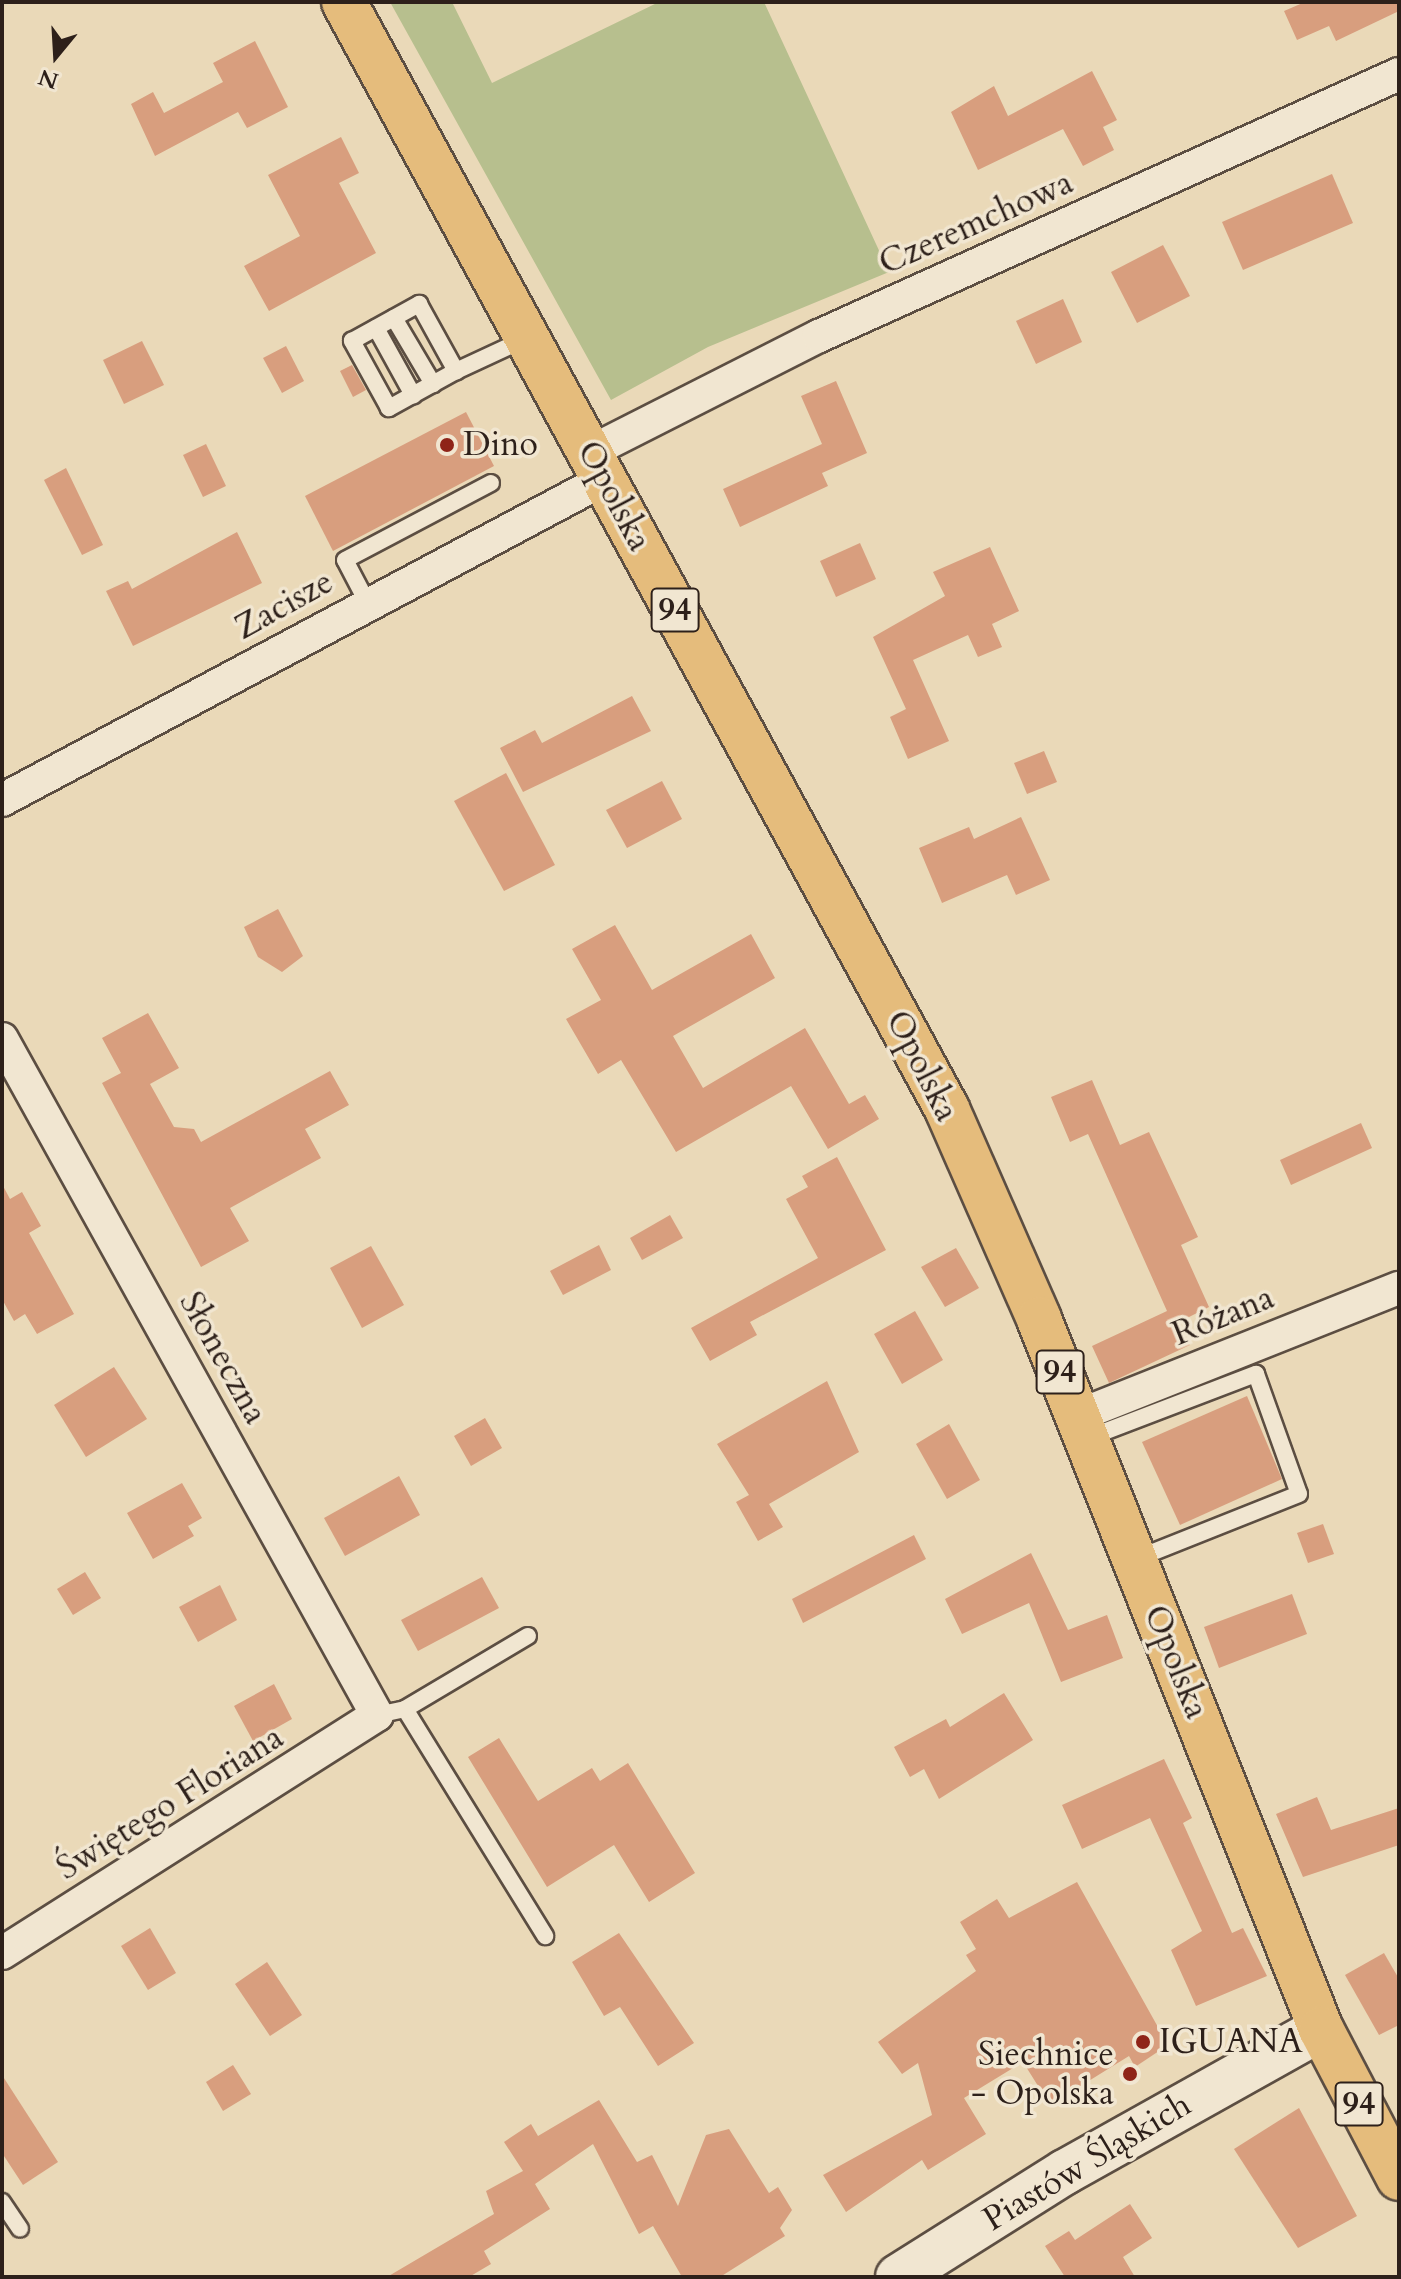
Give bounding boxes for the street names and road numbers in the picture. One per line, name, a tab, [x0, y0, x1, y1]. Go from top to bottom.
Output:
street label: Czeremchowa	[873, 162, 1079, 284]
street label: Opolska	[568, 434, 660, 558]
street label: Zacisze	[228, 561, 340, 649]
road number: 94	[649, 582, 701, 638]
street label: Opolska	[877, 1004, 967, 1128]
street label: Różana	[1166, 1277, 1280, 1355]
street label: Słoneczna	[170, 1285, 276, 1431]
road number: 94	[1034, 1344, 1086, 1400]
street label: Opolska	[1135, 1599, 1217, 1725]
street label: Świętego Floriana	[49, 1717, 291, 1889]
road number: 94	[1333, 2076, 1385, 2132]
street label: Piastów Śląskich	[976, 2084, 1198, 2240]

